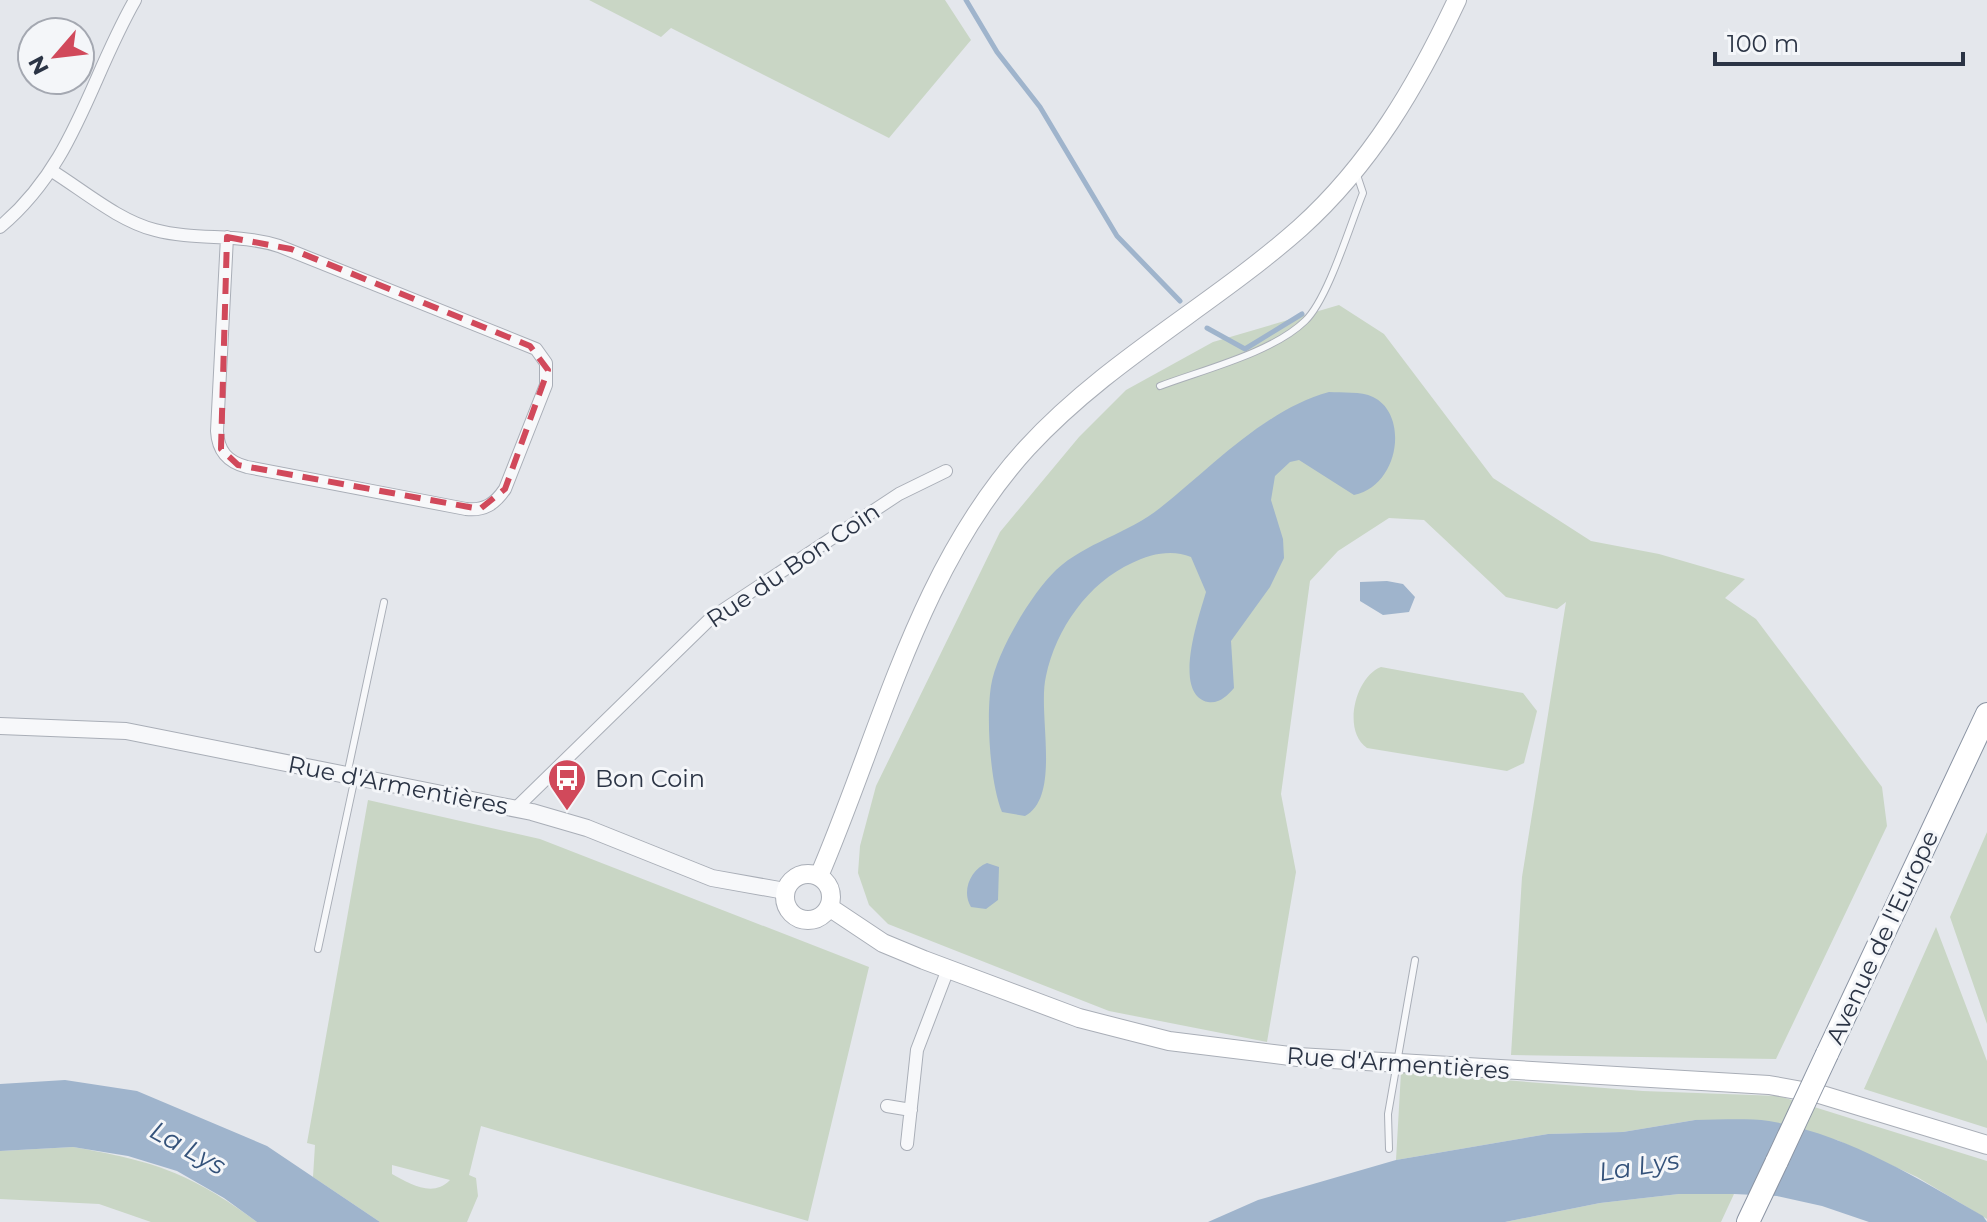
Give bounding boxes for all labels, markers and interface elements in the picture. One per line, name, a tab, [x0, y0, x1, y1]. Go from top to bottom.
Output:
north arrow	[16, 16, 96, 96]
scale bar	[1715, 16, 1963, 66]
text: 100 m	[1727, 29, 1799, 58]
text: N	[23, 51, 55, 79]
street label: Rue du Bon Coin	[701, 496, 885, 634]
street label: Rue d'Armentières	[286, 749, 510, 821]
bus stop icon: Bon Coin	[546, 757, 588, 812]
place label: Bon Coin	[595, 764, 705, 793]
street label: Avenue de l'Europe	[1820, 826, 1944, 1048]
street label: Rue d'Armentières	[1286, 1041, 1510, 1085]
water label: La Lys	[145, 1114, 232, 1182]
water label: La Lys	[1596, 1144, 1682, 1188]

